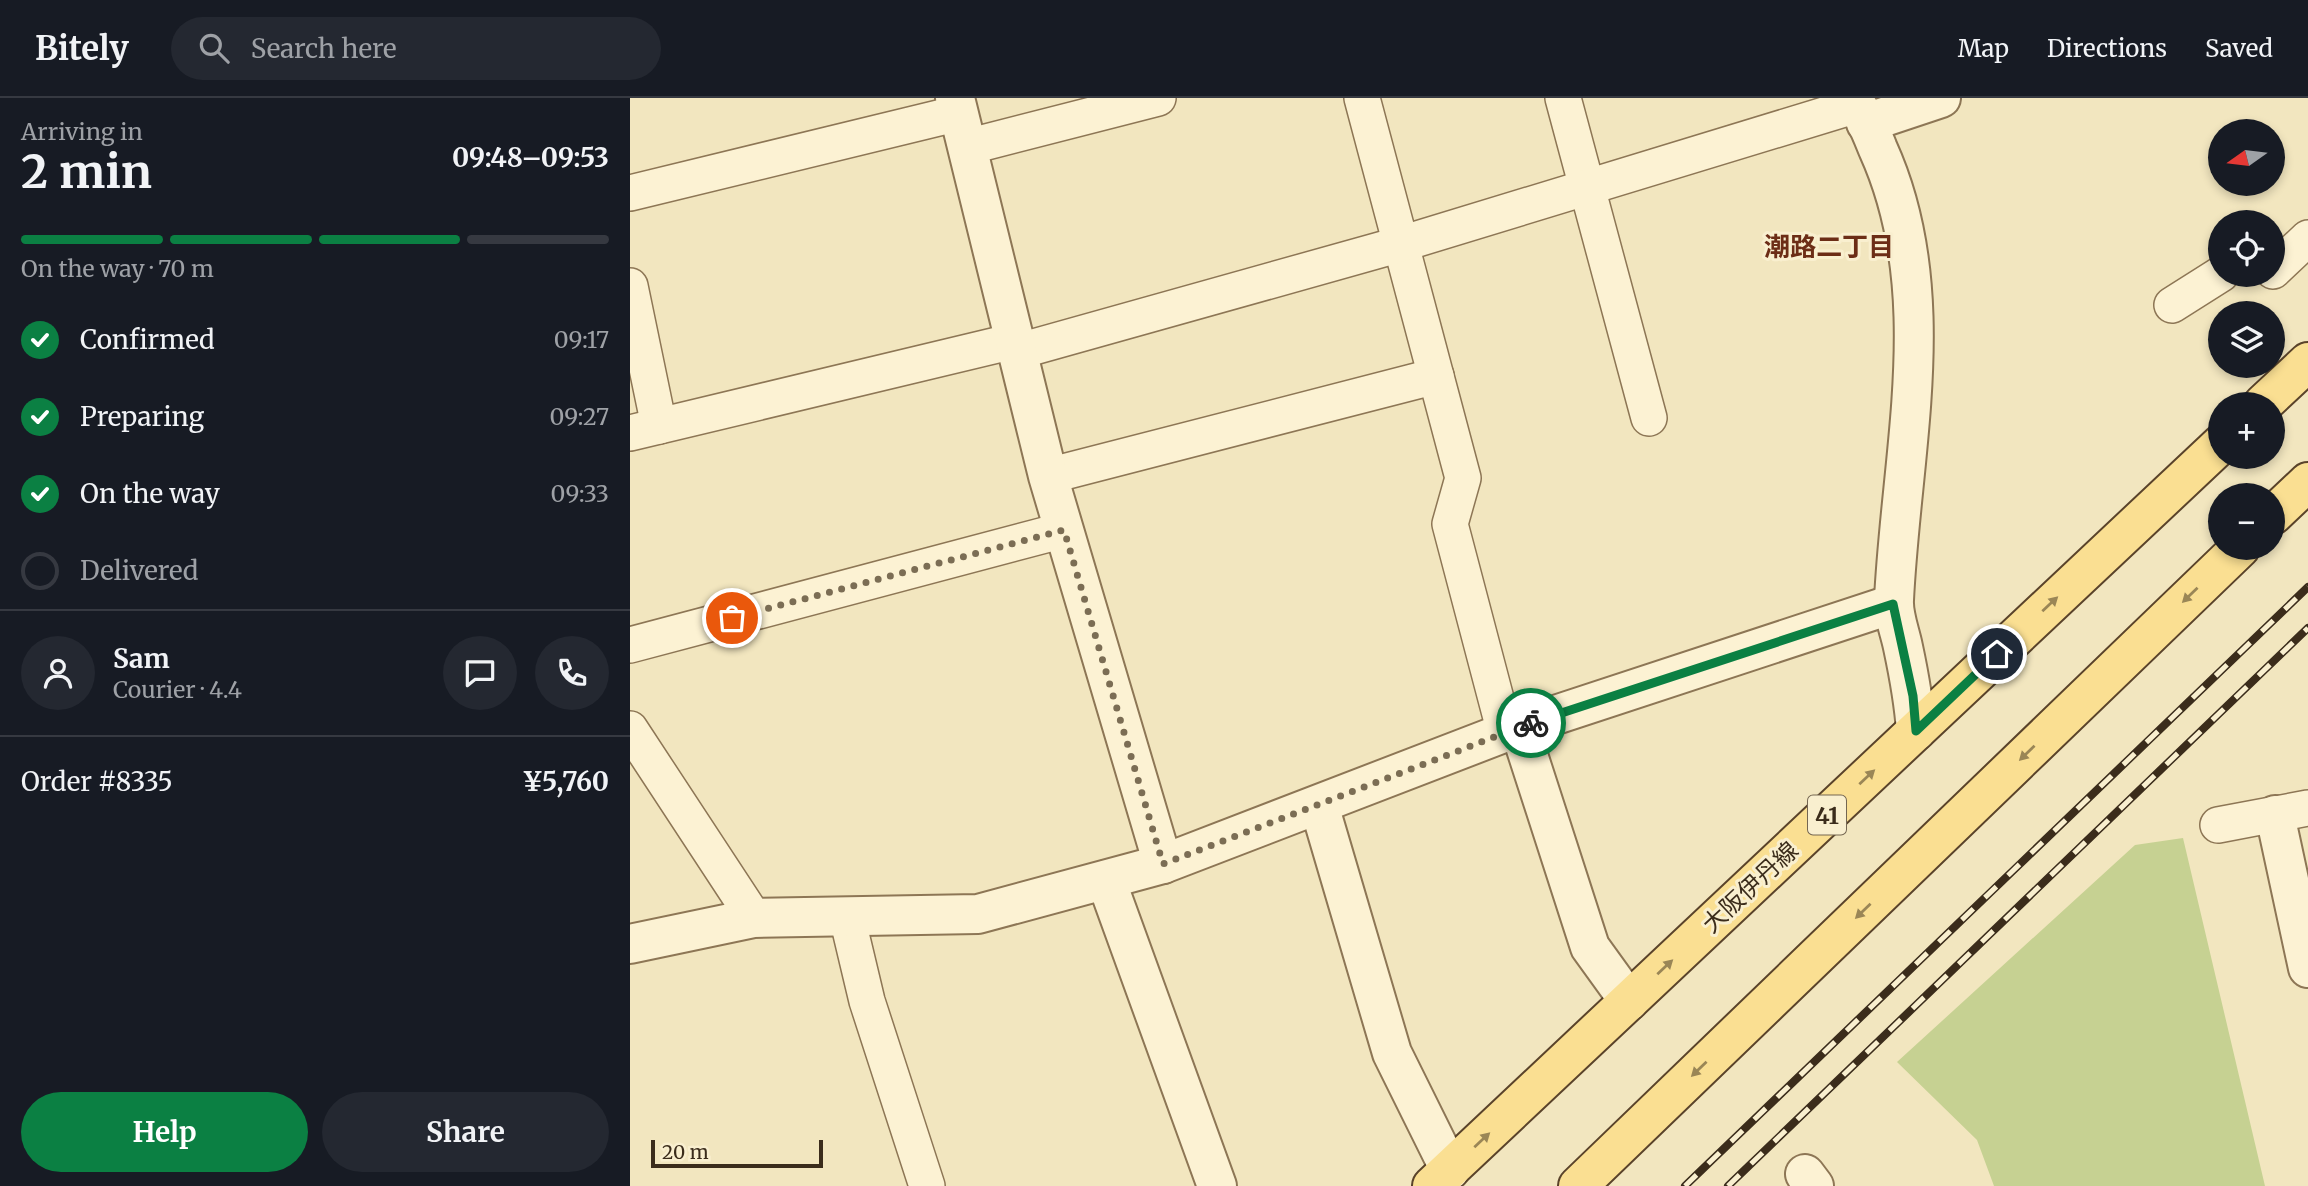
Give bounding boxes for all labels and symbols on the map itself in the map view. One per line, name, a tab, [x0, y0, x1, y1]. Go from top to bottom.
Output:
north arrow	[2208, 119, 2286, 196]
district label: 潮路二丁目	[1764, 230, 1894, 263]
one-way arrow	[2182, 587, 2199, 604]
pin	[702, 588, 762, 648]
one-way arrow	[2041, 597, 2058, 613]
pin	[1967, 624, 2027, 684]
courier	[1496, 688, 1566, 758]
one-way arrow	[2019, 745, 2036, 761]
one-way arrow	[1858, 770, 1875, 786]
road number: 41	[1808, 796, 1846, 834]
street label: 大阪伊丹線	[1696, 835, 1804, 939]
one-way arrow	[1855, 903, 1872, 919]
one-way arrow	[1656, 959, 1673, 975]
one-way arrow	[1691, 1061, 1708, 1078]
one-way arrow	[1473, 1132, 1490, 1148]
scale bar	[651, 1137, 822, 1169]

